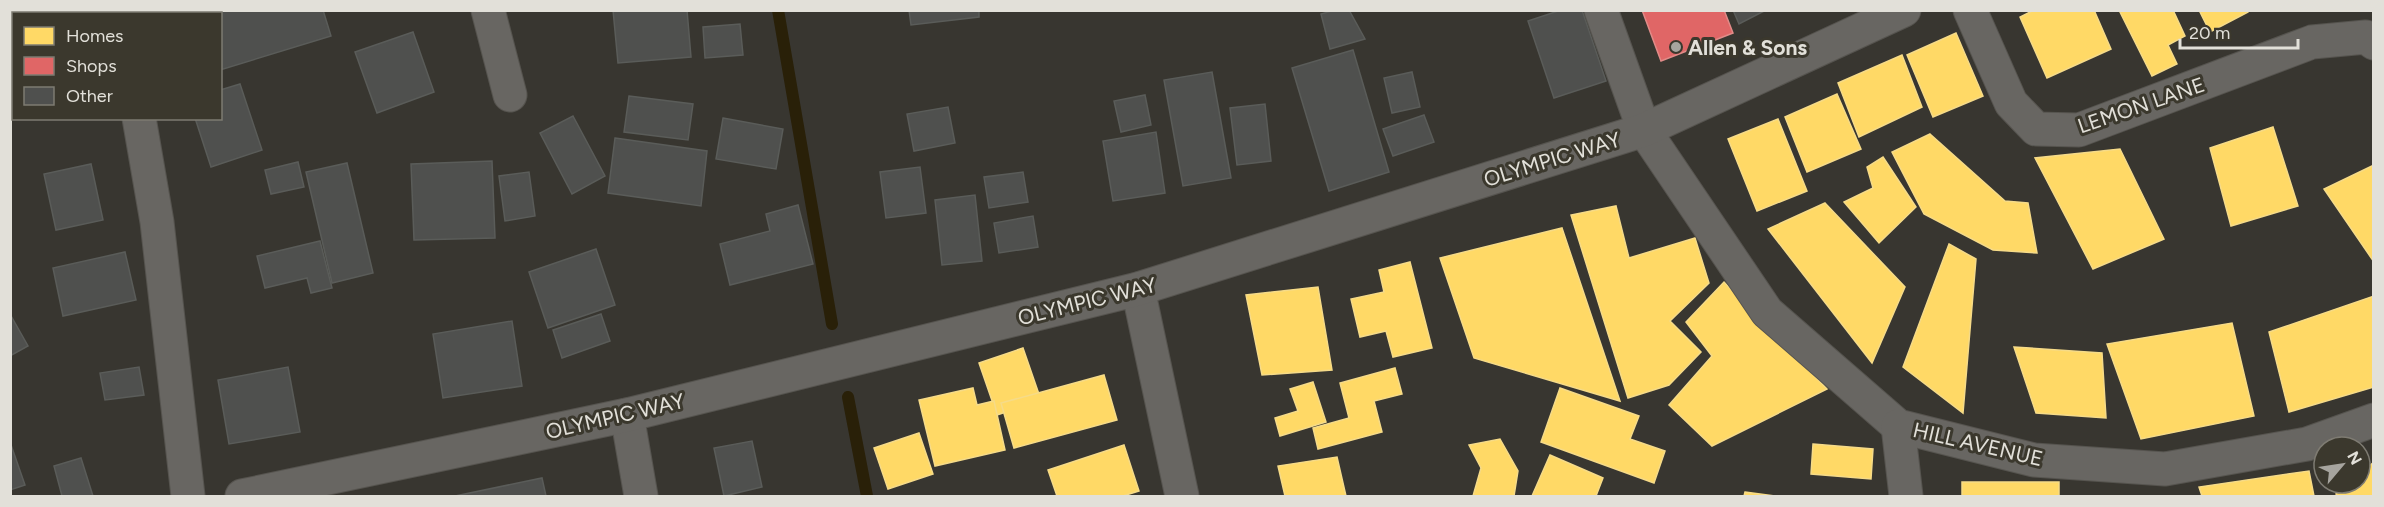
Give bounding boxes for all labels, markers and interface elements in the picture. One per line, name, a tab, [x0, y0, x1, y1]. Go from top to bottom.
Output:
legend	[12, 12, 222, 120]
scale bar	[2180, 12, 2298, 50]
text: 20 m	[2189, 22, 2230, 44]
text: Homes	[66, 25, 124, 47]
place label: Allen & Sons	[1688, 35, 1807, 60]
marker: Allen & Sons	[1669, 40, 1683, 54]
text: Shops	[66, 55, 117, 77]
street label: LEMON LANE	[2074, 72, 2208, 138]
text: Other	[66, 85, 113, 107]
street label: OLYMPIC WAY	[1481, 126, 1624, 192]
street label: OLYMPIC WAY	[1015, 272, 1159, 330]
street label: OLYMPIC WAY	[543, 388, 687, 444]
street label: HILL AVENUE	[1911, 417, 2045, 471]
north arrow	[2312, 435, 2372, 495]
text: N	[2343, 448, 2366, 468]

